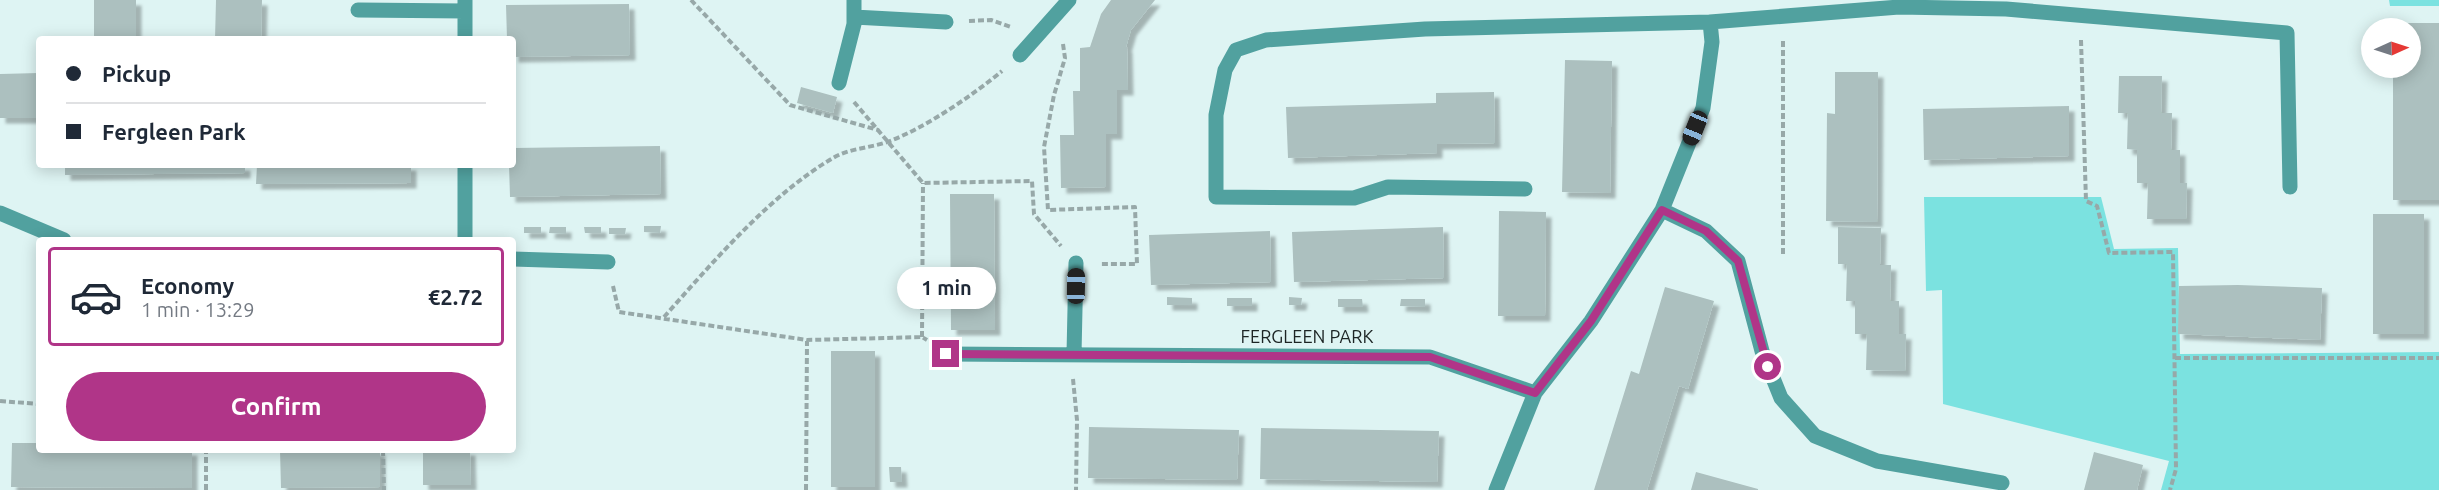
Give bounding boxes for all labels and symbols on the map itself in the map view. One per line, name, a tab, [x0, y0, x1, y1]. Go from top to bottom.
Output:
north arrow	[2361, 18, 2421, 78]
car	[1680, 108, 1710, 148]
callout: 1 min	[896, 267, 996, 309]
car	[1067, 268, 1085, 304]
street label: FERGLEEN PARK	[1241, 326, 1373, 346]
route end	[932, 340, 959, 367]
route start	[1754, 353, 1781, 380]

